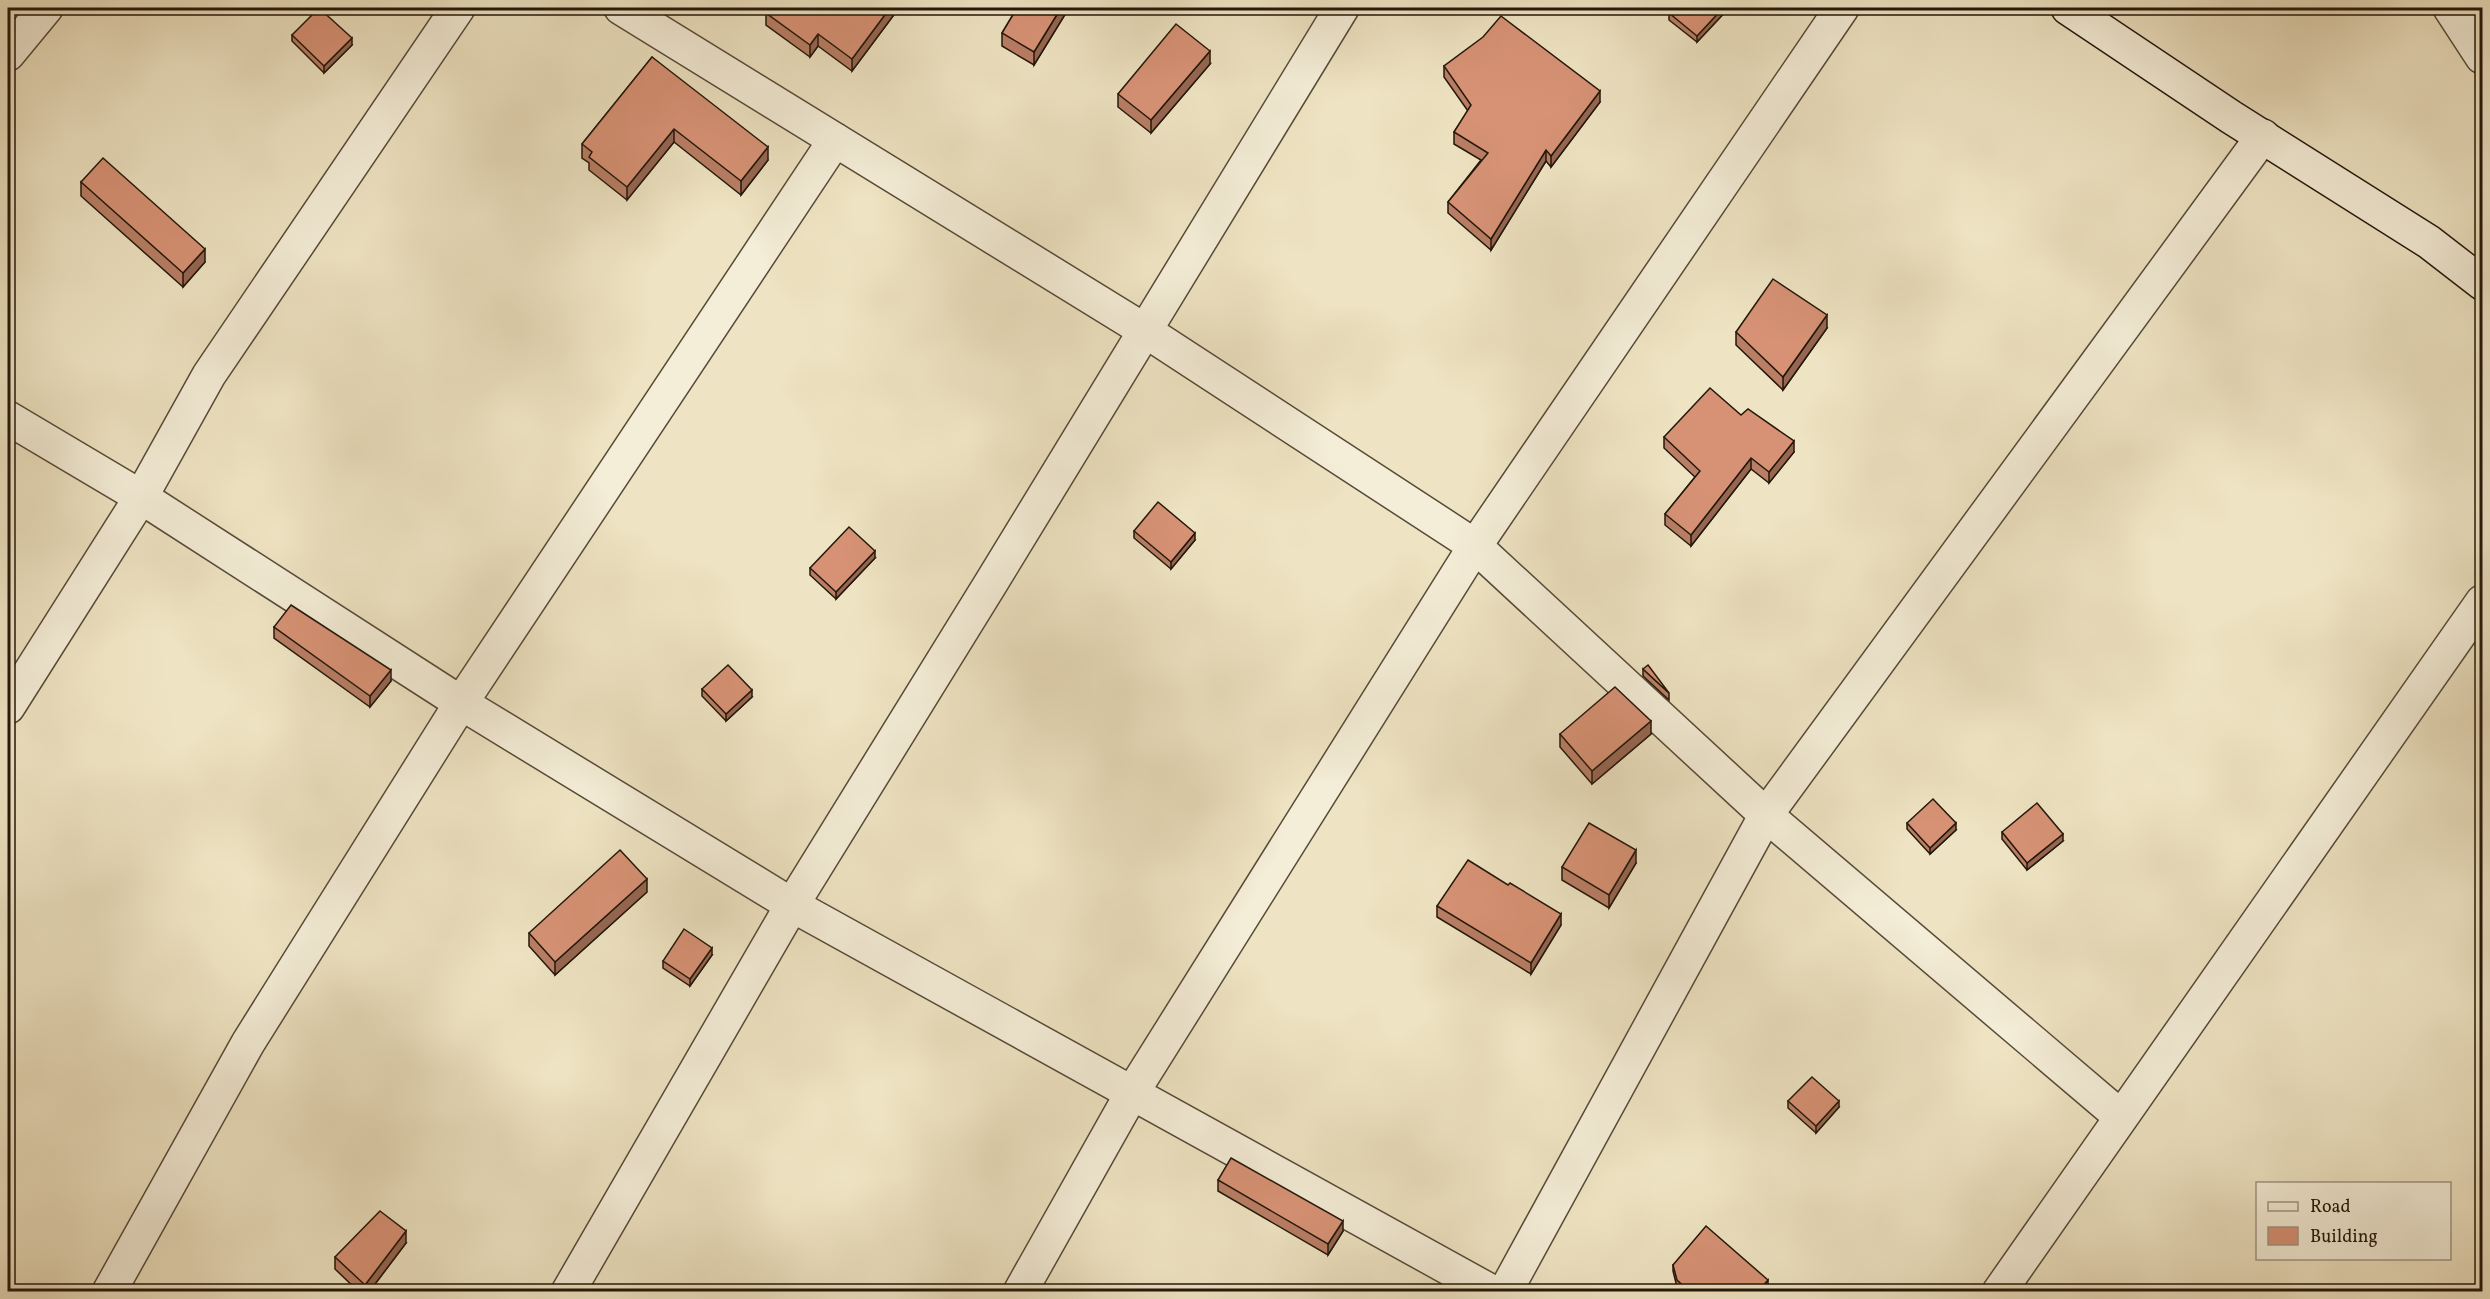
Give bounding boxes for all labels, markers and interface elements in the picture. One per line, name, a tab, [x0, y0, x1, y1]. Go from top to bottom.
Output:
legend	[2256, 1182, 2451, 1260]
text: Road	[2310, 1195, 2351, 1220]
text: Building	[2310, 1225, 2378, 1250]

